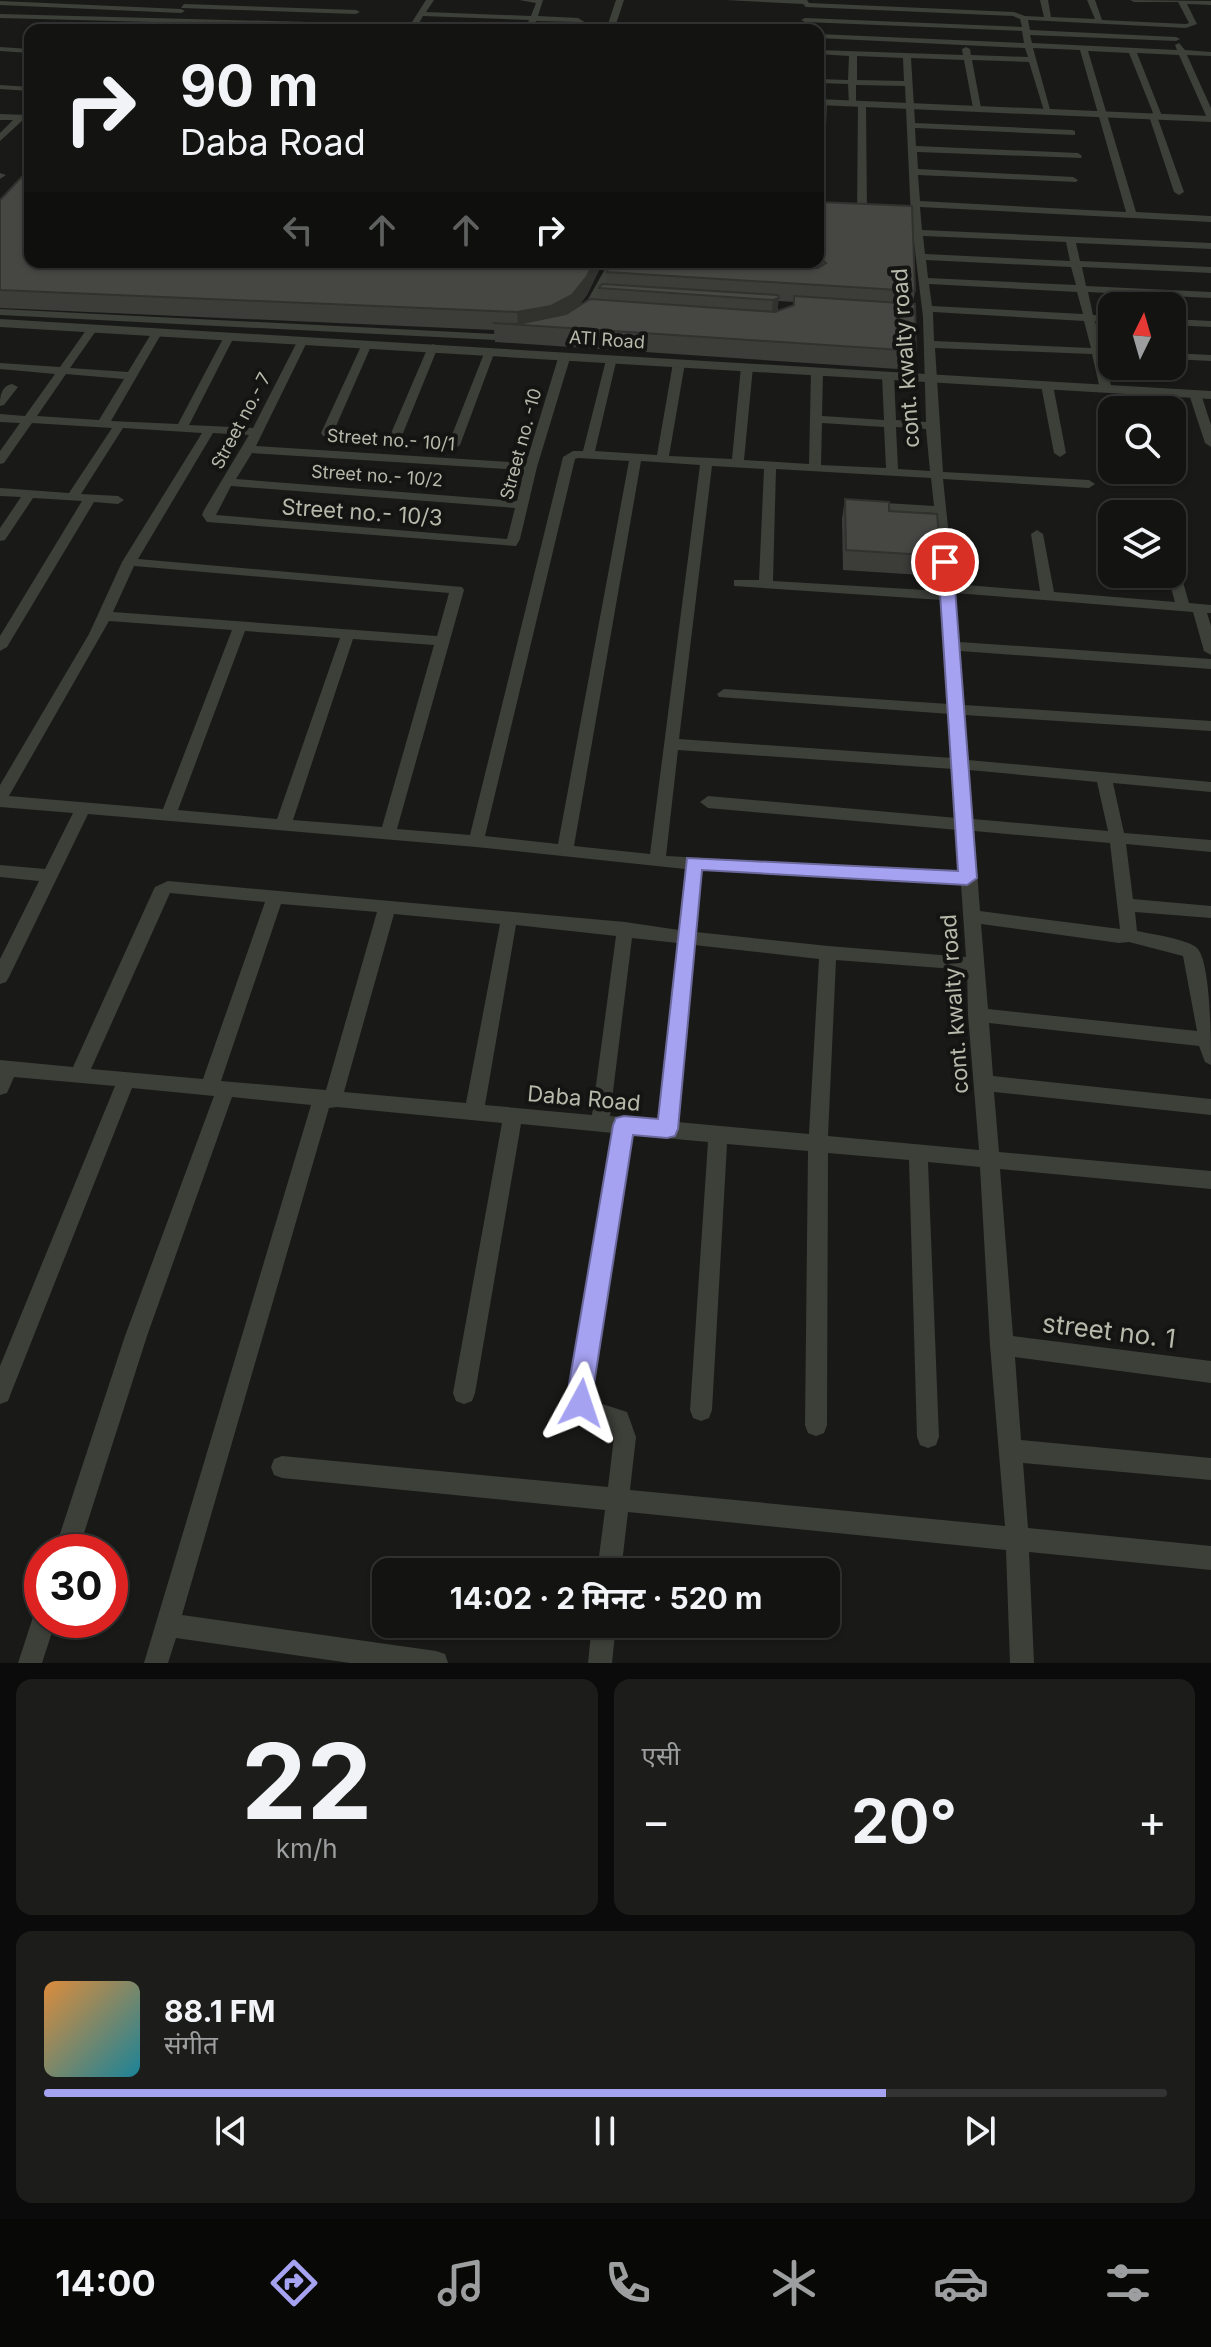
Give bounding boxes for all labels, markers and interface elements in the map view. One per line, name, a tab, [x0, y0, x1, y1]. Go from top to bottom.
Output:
text: 90 m	[180, 52, 319, 120]
icon: right	[48, 56, 152, 160]
text: Daba Road	[180, 120, 366, 164]
icon: left	[276, 208, 320, 252]
icon: ahead	[360, 208, 404, 252]
icon: ahead	[444, 208, 488, 252]
icon: right	[528, 208, 572, 252]
street label: cont. kwalty road	[886, 267, 924, 449]
north arrow	[1098, 292, 1186, 380]
map controls	[1098, 292, 1186, 588]
street label: ATI Road	[568, 326, 646, 353]
street label: Street no.- 7	[206, 369, 275, 472]
street label: Street no. -10	[496, 386, 545, 502]
button: search	[1098, 396, 1186, 484]
street label: Street no.- 10/1	[326, 425, 456, 454]
street label: Street no.- 10/2	[310, 460, 444, 491]
street label: Street no.- 10/3	[281, 493, 443, 531]
button: layers	[1098, 500, 1186, 588]
pin	[911, 528, 979, 596]
icon: arrive	[923, 540, 967, 584]
street label: cont. kwalty road	[935, 913, 973, 1095]
street label: Daba Road	[526, 1080, 642, 1116]
street label: street no. 1	[1041, 1307, 1177, 1354]
position arrow	[539, 1361, 623, 1445]
speed limit sign: 30	[24, 1534, 128, 1638]
text: 14:02 · 2 मिनट · 520 m	[450, 1580, 762, 1616]
text: 22	[241, 1718, 372, 1844]
text: एसी	[642, 1740, 680, 1771]
text: 20°	[851, 1785, 957, 1857]
text: −	[642, 1794, 671, 1848]
text: +	[1138, 1794, 1167, 1848]
text: km/h	[276, 1833, 338, 1864]
text: 88.1 FM	[164, 1993, 275, 2029]
text: संगीत	[164, 2029, 218, 2060]
icon: previous	[209, 2109, 253, 2153]
icon: pause	[583, 2109, 627, 2153]
icon: next	[958, 2109, 1002, 2153]
icon: directions	[266, 2255, 322, 2311]
icon: music	[433, 2255, 489, 2311]
icon: phone	[600, 2255, 656, 2311]
icon: climate	[766, 2255, 822, 2311]
icon: car	[933, 2255, 989, 2311]
icon: filters	[1100, 2255, 1156, 2311]
text: 14:00	[55, 2261, 156, 2305]

